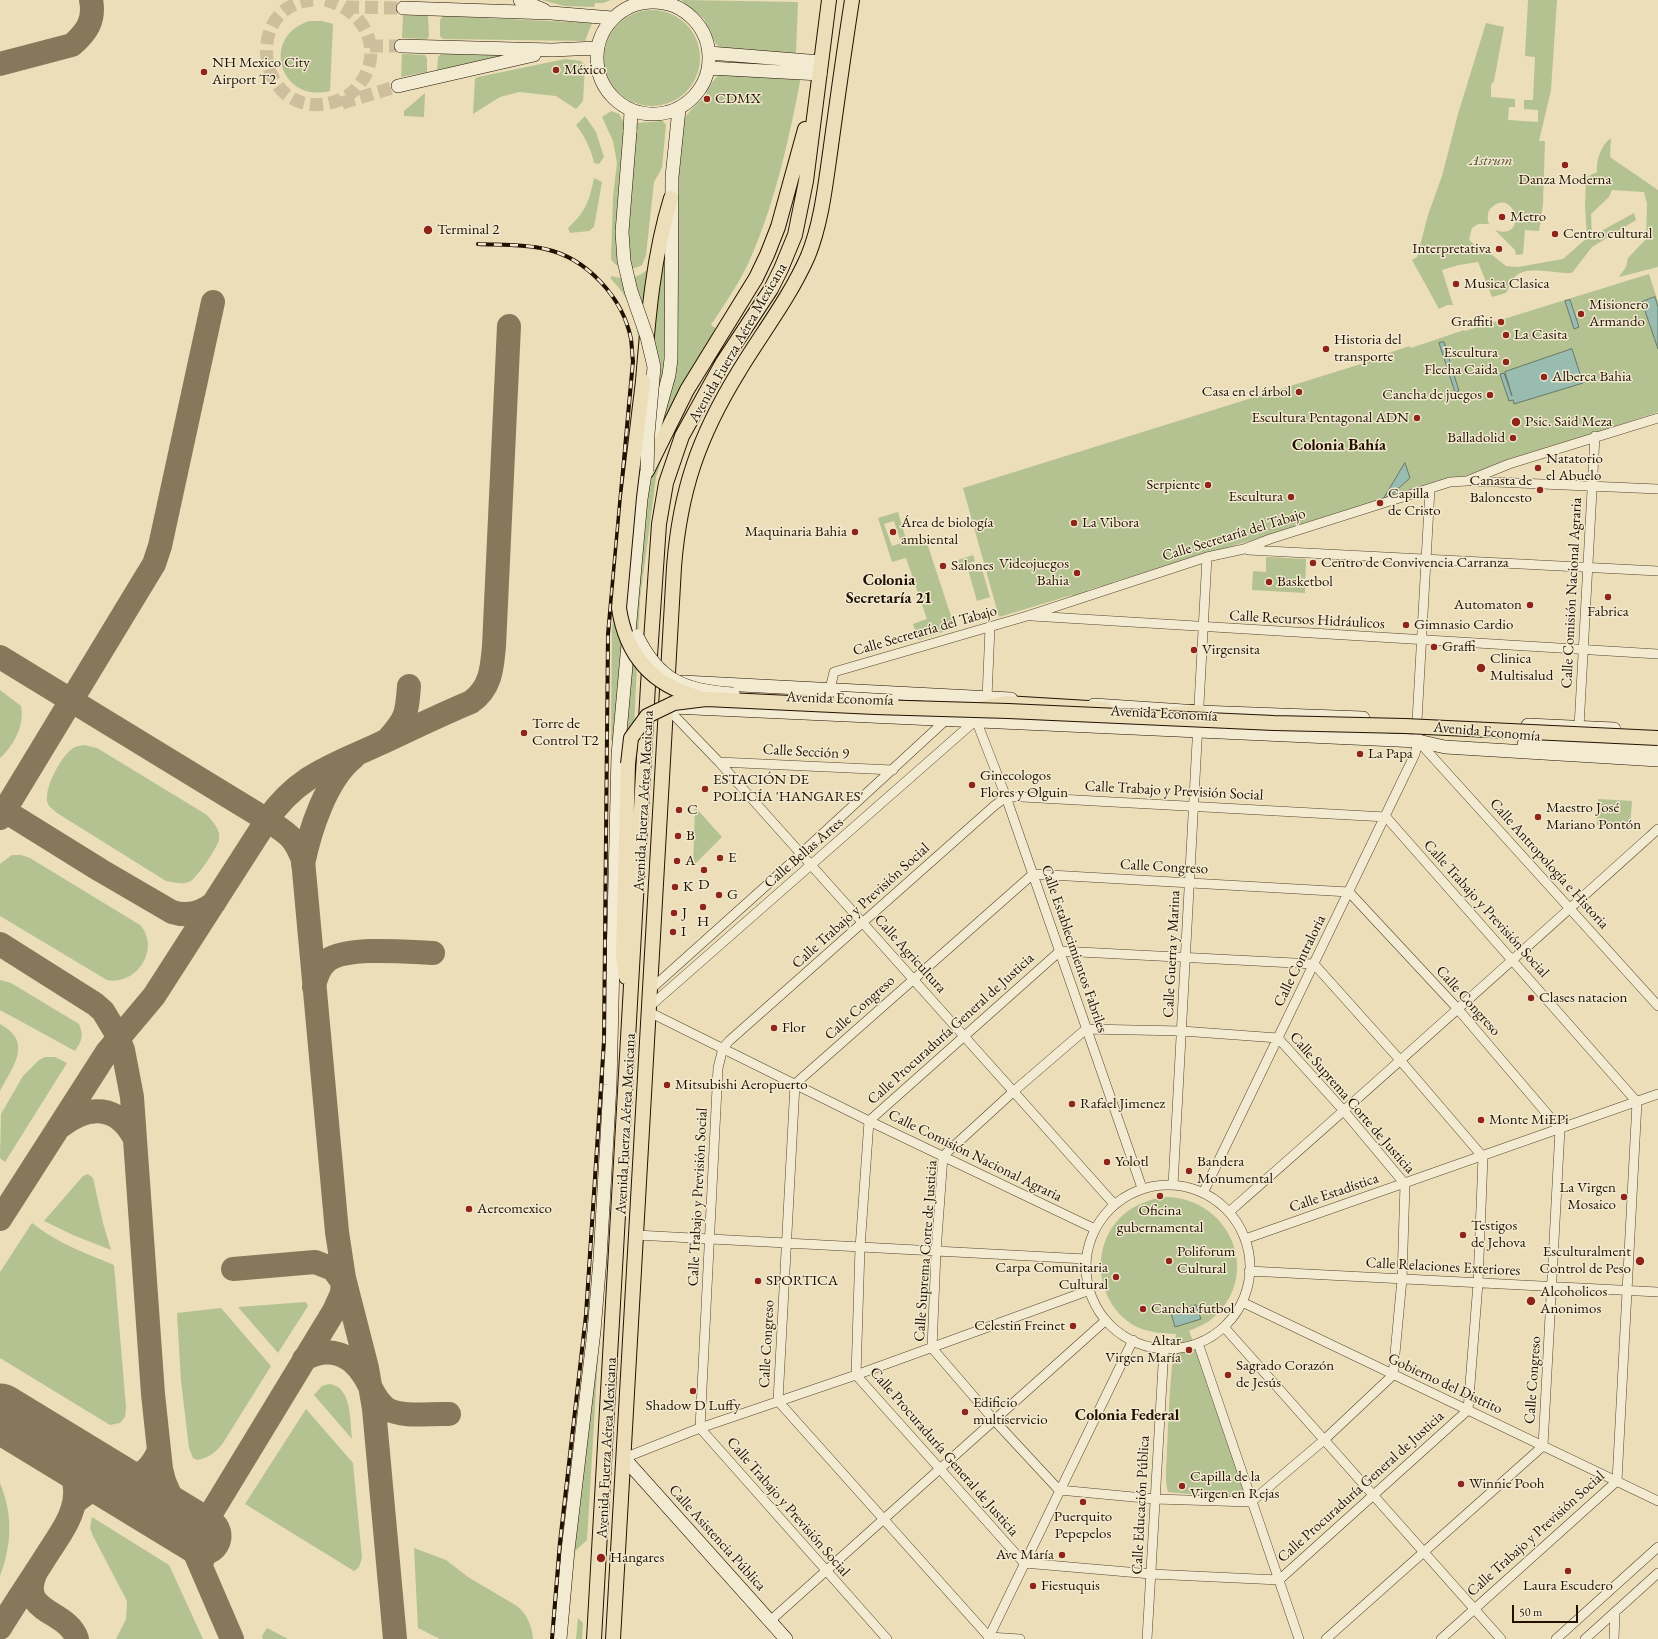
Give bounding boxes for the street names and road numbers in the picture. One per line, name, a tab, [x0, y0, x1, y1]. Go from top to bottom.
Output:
street label: Avenida Fuerza Aérea Mexicana	[685, 260, 791, 426]
street label: Calle Comisión Nacional Agraria	[1558, 497, 1586, 689]
street label: Calle Secretaría del Tabajo	[1160, 505, 1308, 565]
street label: Calle Secretaría del Tabajo	[851, 602, 999, 660]
street label: Calle Recursos Hidráulicos	[1229, 607, 1385, 633]
street label: Avenida Economía	[786, 688, 894, 710]
street label: Avenida Economía	[1110, 702, 1218, 726]
street label: Avenida Fuerza Aérea Mexicana	[630, 710, 658, 892]
street label: Avenida Economía	[1433, 718, 1541, 746]
street label: Calle Sección 9	[762, 741, 850, 763]
street label: Calle Trabajo y Previsión Social	[1084, 777, 1264, 805]
street label: Calle Antropología e Historia	[1486, 795, 1612, 933]
street label: Calle Bellas Artes	[761, 814, 847, 892]
street label: Calle Trabajo y Previsión Social	[1419, 837, 1553, 981]
street label: Calle Trabajo y Previsión Social	[789, 839, 933, 973]
street label: Calle Congreso	[1119, 856, 1209, 878]
street label: Calle Establecimientos Fabriles	[1037, 863, 1111, 1035]
street label: Calle Guerra y Marina	[1160, 890, 1184, 1018]
street label: Calle Agricultura	[870, 911, 950, 997]
street label: Calle Contraloria	[1270, 912, 1330, 1010]
street label: Calle Procuraduría General de Justicia	[864, 949, 1038, 1109]
street label: Calle Congreso	[1432, 962, 1504, 1040]
street label: Calle Congreso	[821, 972, 899, 1044]
street label: Calle Suprema Corte de Justicia	[1286, 1028, 1418, 1178]
street label: Avenida Fuerza Aérea Mexicana	[612, 1033, 640, 1215]
street label: Calle Comisión Nacional Agraria	[885, 1106, 1065, 1206]
street label: Calle Trabajo y Previsión Social	[684, 1107, 712, 1287]
street label: Calle Suprema Corte de Justicia	[911, 1160, 941, 1342]
street label: Calle Estadística	[1287, 1169, 1381, 1217]
street label: Calle Relaciones Exteriores	[1365, 1254, 1521, 1280]
street label: Calle Congreso	[756, 1299, 778, 1389]
street label: Calle Congreso	[1521, 1335, 1545, 1425]
street label: Gobierno del Distrito	[1385, 1350, 1505, 1418]
street label: Avenida Fuerza Aérea Mexicana	[593, 1357, 621, 1539]
street label: Calle Procuraduría General de Justicia	[866, 1364, 1022, 1540]
street label: Calle Procuraduría General de Justicia	[1274, 1407, 1448, 1567]
street label: Calle Trabajo y Previsión Social	[723, 1434, 853, 1580]
street label: Calle Educación Pública	[1128, 1435, 1154, 1575]
street label: Calle Trabajo y Previsión Social	[1464, 1467, 1608, 1601]
street label: Calle Asistencia Pública	[665, 1481, 769, 1595]

